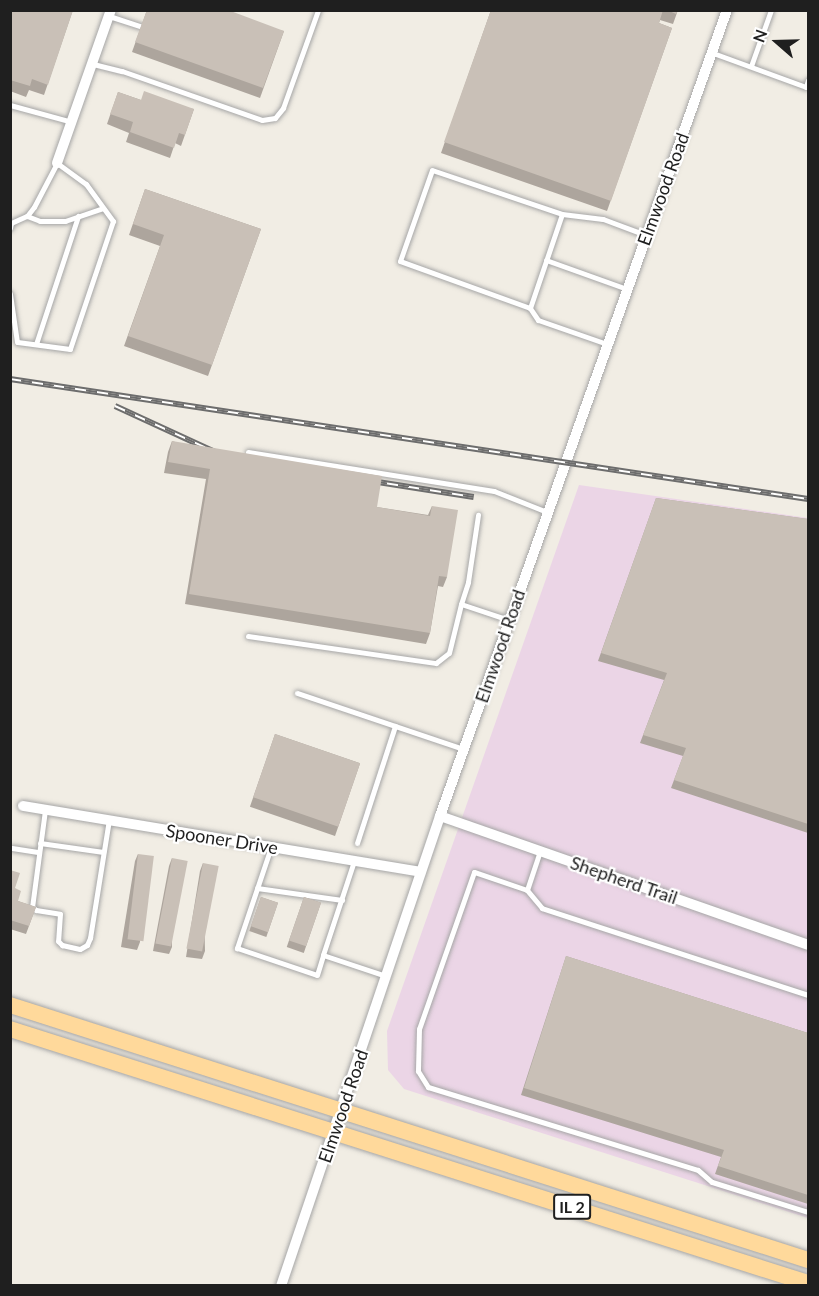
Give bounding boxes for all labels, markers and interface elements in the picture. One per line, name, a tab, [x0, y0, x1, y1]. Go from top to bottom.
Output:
north arrow	[747, 12, 807, 72]
text: N	[749, 27, 771, 45]
street label: Elmwood Road	[633, 130, 693, 248]
street label: Elmwood Road	[471, 587, 529, 705]
street label: Spooner Drive	[164, 819, 280, 859]
street label: Shepherd Trail	[567, 852, 681, 908]
street label: Elmwood Road	[314, 1047, 372, 1165]
road number: IL 2	[552, 1194, 592, 1220]

